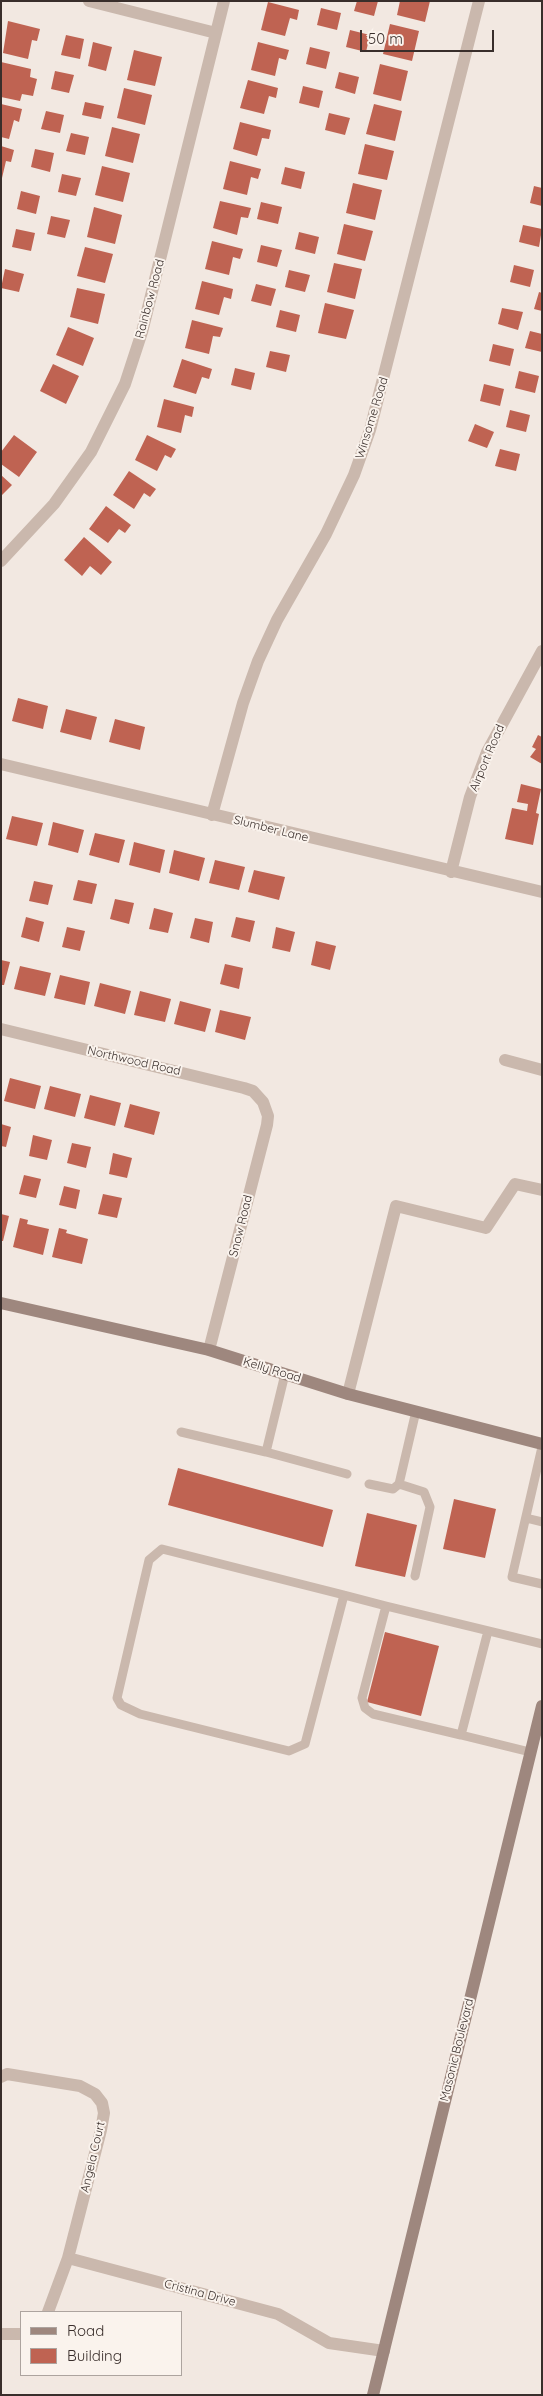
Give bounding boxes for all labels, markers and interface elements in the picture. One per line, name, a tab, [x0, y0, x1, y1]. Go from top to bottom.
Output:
scale bar	[363, 20, 497, 52]
text: 50 m	[368, 29, 403, 48]
street label: Rainbow Road	[133, 258, 167, 340]
street label: Winsome Road	[353, 375, 391, 461]
street label: Airport Road	[466, 722, 508, 794]
street label: Slumber Lane	[232, 813, 310, 845]
street label: Northwood Road	[86, 1043, 182, 1079]
street label: Snow Road	[226, 1194, 256, 1258]
street label: Kelly Road	[241, 1354, 303, 1386]
street label: Masonic Boulevard	[437, 1997, 477, 2103]
street label: Angela Court	[78, 2120, 108, 2194]
street label: Cristina Drive	[163, 2277, 237, 2309]
legend	[20, 2311, 182, 2376]
text: Road	[67, 2321, 104, 2340]
text: Building	[67, 2346, 122, 2365]

